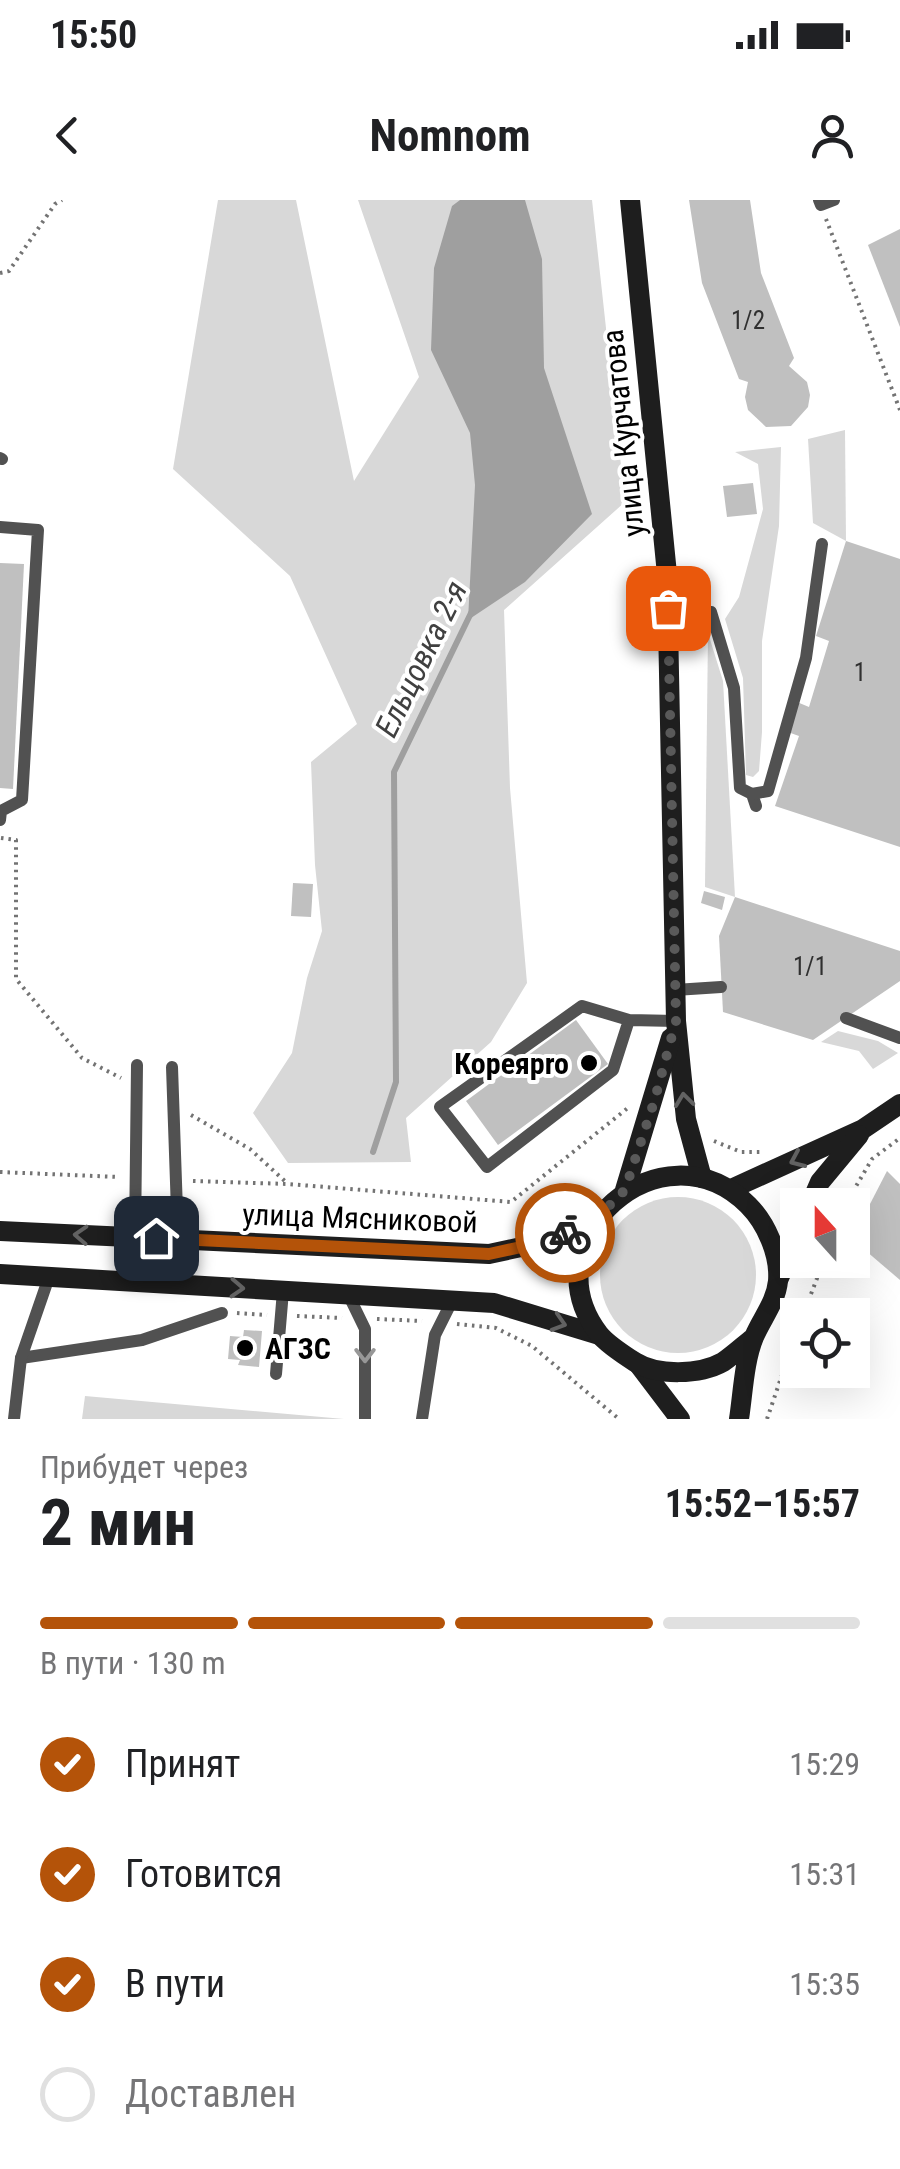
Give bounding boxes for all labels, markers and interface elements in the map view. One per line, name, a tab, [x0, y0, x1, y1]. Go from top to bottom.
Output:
text: 15:50	[50, 13, 137, 57]
icon: back	[40, 108, 95, 163]
icon: person	[805, 108, 860, 163]
text: Nomnom	[369, 109, 531, 162]
house number: 1/2	[731, 306, 765, 335]
street label: улица Курчатова	[595, 328, 651, 538]
pin	[626, 566, 711, 651]
water label: Ельцовка 2-я	[367, 575, 475, 743]
icon: bag	[641, 581, 696, 636]
house number: 1	[854, 658, 866, 687]
house number: 1/1	[793, 952, 827, 981]
place label: Кореяpro	[454, 1046, 569, 1081]
marker: Кореяpro	[578, 1052, 600, 1074]
one-way arrow	[674, 1092, 695, 1108]
one-way arrow	[789, 1148, 807, 1168]
courier	[515, 1183, 615, 1283]
north arrow	[780, 1188, 870, 1278]
map controls	[780, 1188, 870, 1388]
pin	[114, 1196, 199, 1281]
street label: улица Мясниковой	[242, 1196, 478, 1240]
icon: bike	[538, 1206, 593, 1261]
icon: home	[129, 1211, 184, 1266]
one-way arrow	[73, 1225, 89, 1246]
one-way arrow	[230, 1277, 246, 1298]
button: locate	[780, 1298, 870, 1388]
one-way arrow	[550, 1311, 567, 1332]
place label: АГЗС	[265, 1331, 331, 1366]
marker: АГЗС	[234, 1337, 256, 1359]
one-way arrow	[354, 1348, 376, 1363]
text: Прибудет через	[40, 1448, 248, 1486]
text: 15:52–15:57	[665, 1482, 860, 1526]
text: 2 мин	[40, 1485, 196, 1561]
text: В пути · 130 m	[40, 1644, 226, 1682]
icon: check	[40, 1737, 95, 1792]
text: Принят	[125, 1742, 241, 1786]
text: 15:29	[789, 1745, 860, 1783]
icon: check	[40, 1847, 95, 1902]
text: Готовится	[125, 1852, 282, 1896]
text: 15:31	[789, 1855, 860, 1893]
icon: check	[40, 1957, 95, 2012]
text: В пути	[125, 1962, 225, 2006]
text: 15:35	[789, 1965, 860, 2003]
text: Доставлен	[125, 2072, 296, 2116]

